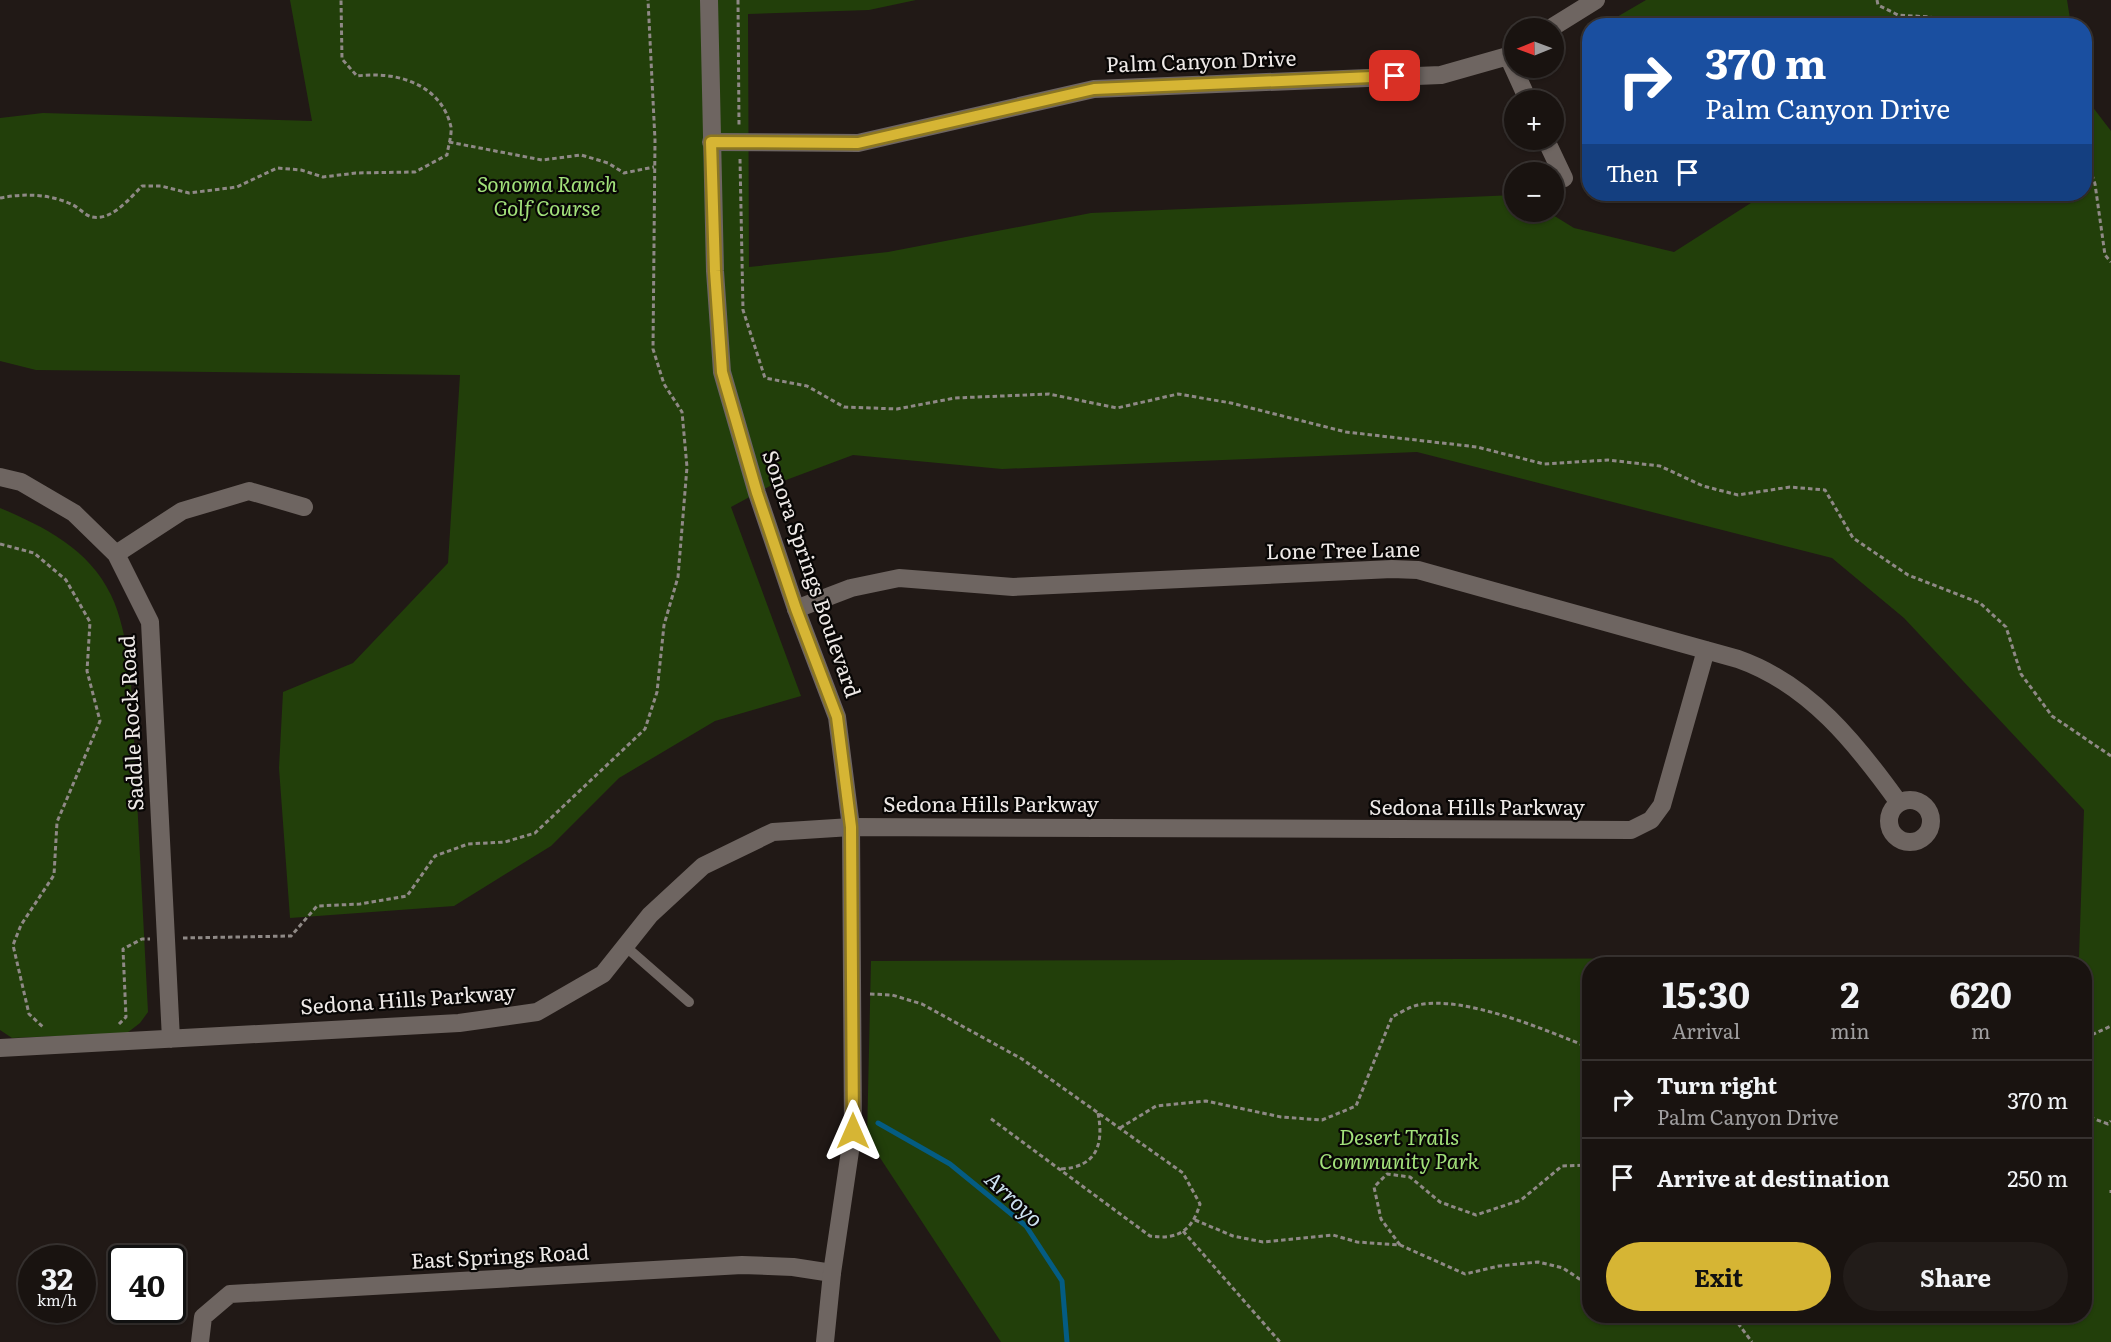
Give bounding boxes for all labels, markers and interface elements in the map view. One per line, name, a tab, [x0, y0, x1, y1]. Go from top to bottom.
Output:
north arrow	[1504, 18, 1564, 78]
map controls	[1504, 18, 1564, 222]
text: 370 m	[1705, 30, 1827, 92]
street label: Palm Canyon Drive	[1105, 41, 1297, 78]
icon: right	[1606, 42, 1684, 120]
pin	[1369, 50, 1420, 101]
icon: arrive	[1378, 59, 1411, 92]
text: Palm Canyon Drive	[1705, 87, 1950, 127]
button: +	[1504, 90, 1564, 150]
text: Then	[1606, 156, 1659, 189]
icon: arrive	[1671, 156, 1704, 189]
button: −	[1504, 162, 1564, 222]
park label: Sonoma Ranch Golf Course	[477, 167, 618, 222]
street label: Sonora Springs Boulevard	[756, 445, 870, 701]
street label: Lone Tree Lane	[1266, 532, 1420, 565]
street label: Saddle Rock Road	[109, 634, 150, 812]
street label: Sedona Hills Parkway	[883, 787, 1100, 818]
street label: Sedona Hills Parkway	[1369, 790, 1586, 821]
text: 15:30	[1662, 966, 1750, 1019]
text: 2	[1840, 966, 1860, 1019]
text: 620	[1950, 966, 2012, 1019]
street label: Sedona Hills Parkway	[299, 974, 517, 1020]
text: Arrival	[1672, 1015, 1740, 1045]
text: min	[1830, 1015, 1870, 1045]
text: m	[1971, 1015, 1990, 1045]
text: Turn right	[1657, 1068, 1777, 1101]
icon: right	[1606, 1083, 1639, 1116]
text: 370 m	[2007, 1083, 2068, 1116]
position arrow	[821, 1099, 885, 1163]
text: Palm Canyon Drive	[1657, 1101, 1839, 1131]
park label: Desert Trails Community Park	[1319, 1120, 1480, 1175]
icon: arrive	[1606, 1161, 1639, 1194]
text: Arrive at destination	[1657, 1161, 1890, 1194]
text: 250 m	[2007, 1161, 2068, 1194]
water label: Arroyo	[978, 1162, 1052, 1234]
street label: East Springs Road	[410, 1234, 590, 1275]
button: Exit	[1606, 1242, 1831, 1311]
button: Share	[1843, 1242, 2068, 1311]
speed limit sign: 40	[108, 1245, 186, 1323]
text: 32	[41, 1255, 73, 1299]
text: km/h	[37, 1288, 77, 1311]

